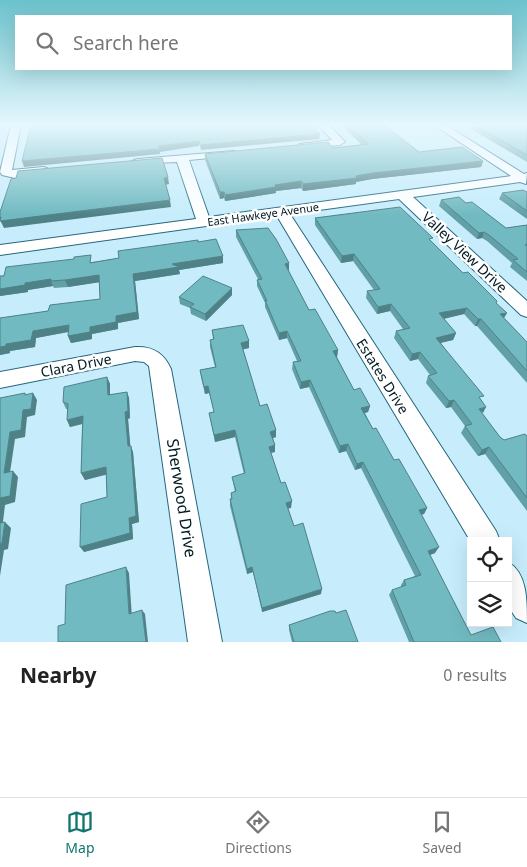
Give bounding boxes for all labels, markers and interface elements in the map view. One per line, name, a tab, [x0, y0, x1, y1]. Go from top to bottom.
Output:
search box	[15, 15, 512, 70]
icon: search	[33, 29, 61, 57]
text: Search here	[73, 30, 179, 56]
street label: East Hawkeye Avenue	[206, 199, 320, 229]
street label: Valley View Drive	[418, 207, 512, 297]
street label: Estates Drive	[352, 335, 414, 417]
street label: Clara Drive	[39, 349, 113, 381]
street label: Sherwood Drive	[162, 437, 202, 559]
map controls	[467, 537, 512, 627]
button: locate	[467, 537, 512, 582]
button: layers	[467, 582, 512, 627]
text: Nearby	[20, 661, 96, 689]
text: 0 results	[443, 664, 507, 686]
tab: Map	[65, 808, 95, 857]
tab: Directions	[225, 808, 292, 857]
tab: Saved	[422, 808, 462, 857]

